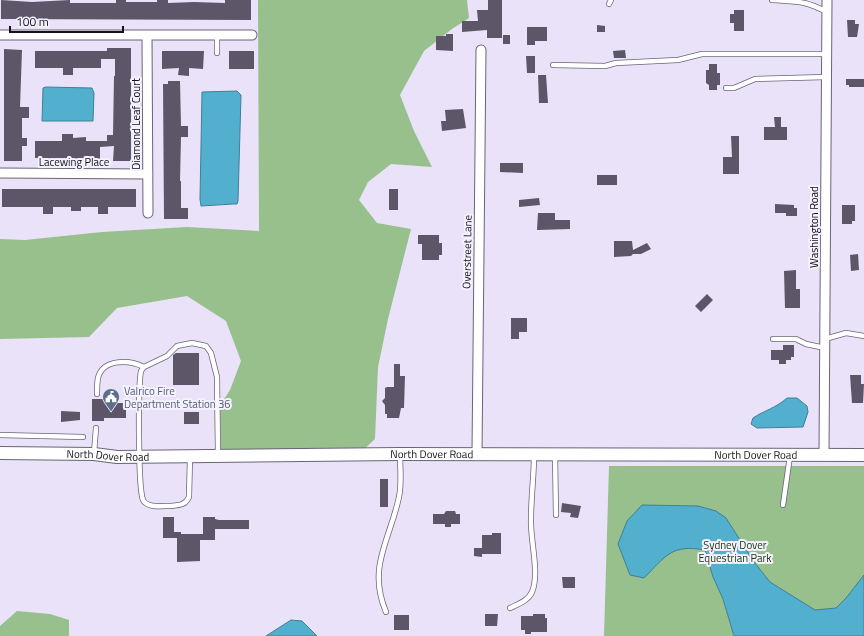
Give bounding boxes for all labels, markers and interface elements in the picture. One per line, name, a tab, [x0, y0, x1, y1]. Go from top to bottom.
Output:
scale bar	[10, 8, 123, 34]
text: 100 m	[16, 12, 49, 31]
street label: Diamond Leaf Court	[128, 78, 144, 170]
street label: Lacewing Place	[39, 154, 110, 170]
street label: Washington Road	[806, 186, 822, 268]
street label: Overstreet Lane	[458, 214, 476, 289]
place label: Valrico Fire Department Station 36	[124, 383, 231, 412]
public building icon: Valrico Fire Department Station 36	[101, 387, 121, 412]
street label: North Dover Road	[66, 446, 150, 465]
street label: North Dover Road	[390, 446, 473, 462]
street label: North Dover Road	[714, 447, 797, 463]
park label: Sydney Dover Equestrian Park	[698, 537, 772, 566]

